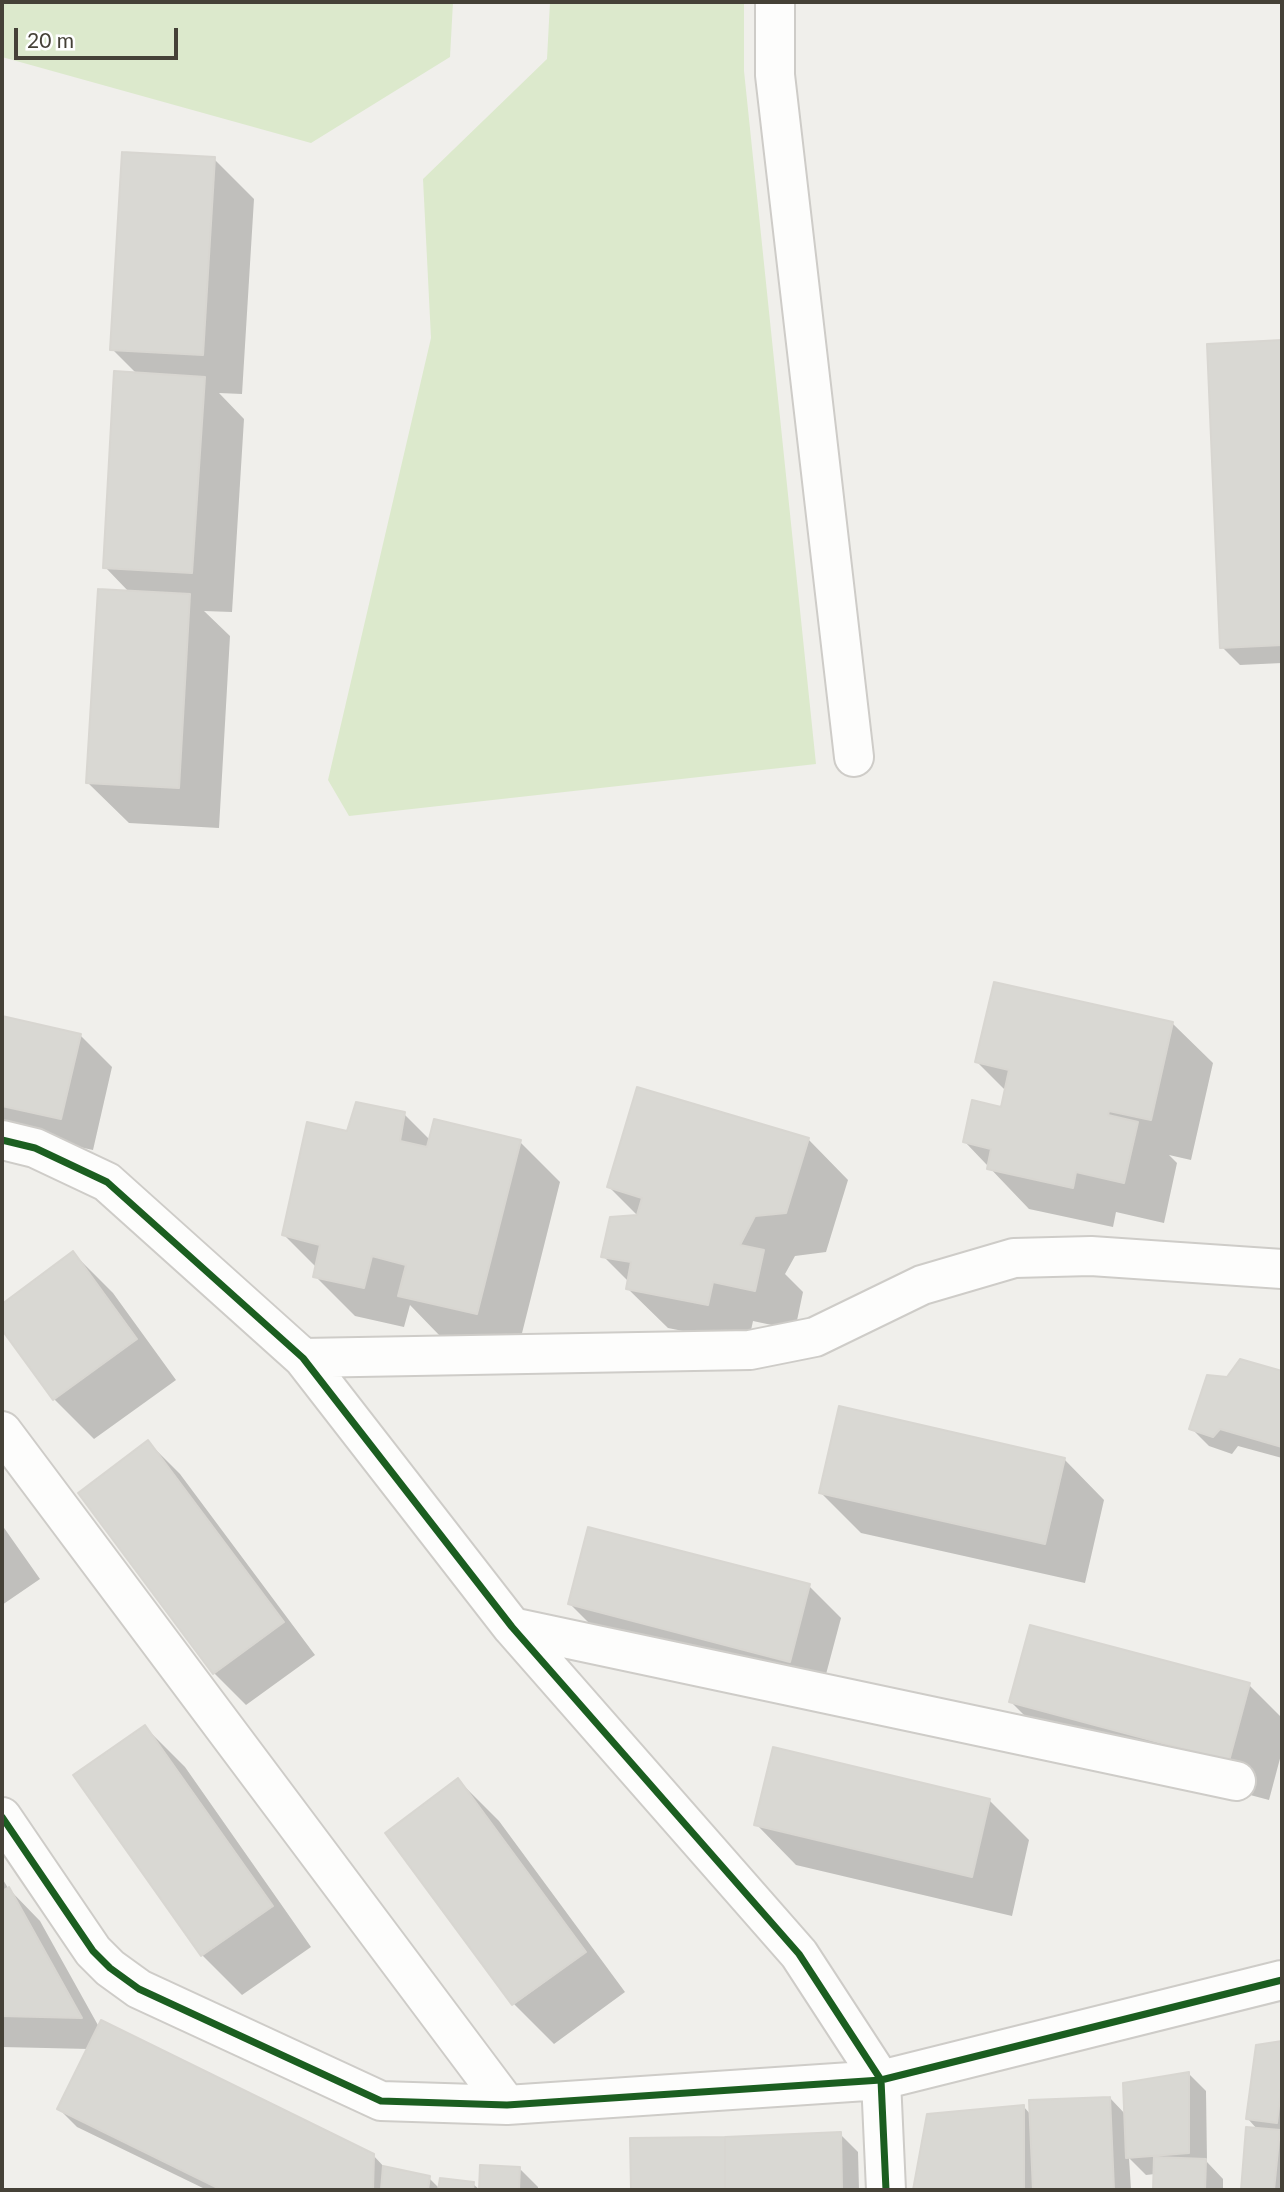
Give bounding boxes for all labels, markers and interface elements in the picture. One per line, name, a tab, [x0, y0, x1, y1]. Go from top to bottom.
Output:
scale bar	[18, 14, 182, 58]
text: 20 m	[27, 27, 74, 52]

